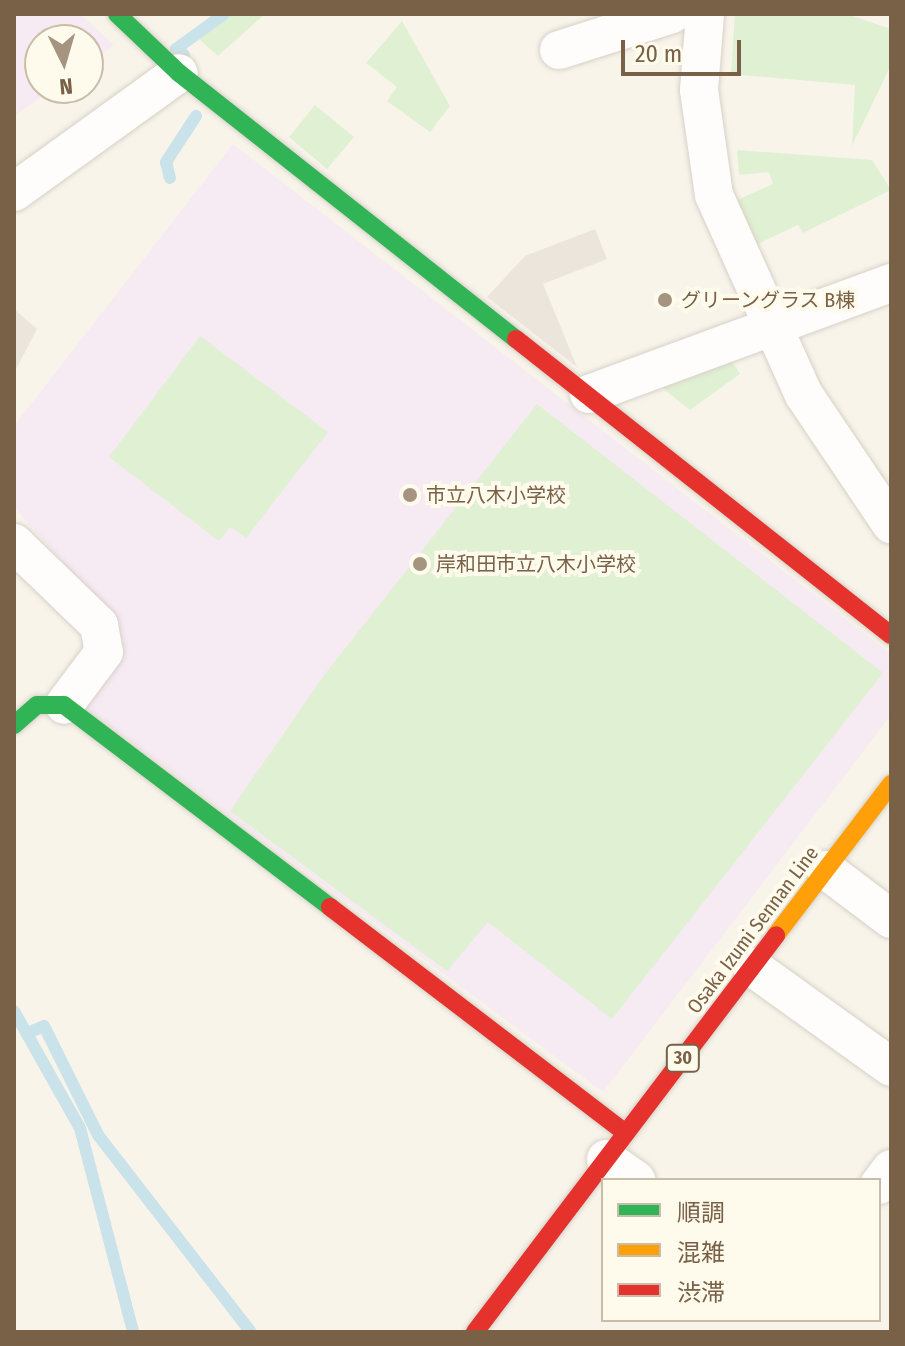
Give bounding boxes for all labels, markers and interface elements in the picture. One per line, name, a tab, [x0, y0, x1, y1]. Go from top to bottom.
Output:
north arrow	[24, 24, 104, 104]
scale bar	[625, 24, 745, 74]
text: 20 m	[635, 40, 682, 68]
text: N	[58, 72, 74, 100]
place label: グリーングラス B棟	[681, 288, 857, 312]
marker: グリーングラス B棟	[656, 291, 674, 309]
place label: 市立八木小学校	[426, 483, 566, 507]
marker: 市立八木小学校	[401, 486, 419, 504]
place label: 岸和田市立八木小学校	[436, 552, 636, 576]
marker: 岸和田市立八木小学校	[411, 555, 429, 573]
street label: Osaka Izumi Sennan Line	[682, 842, 824, 1018]
road number: 30	[665, 1044, 701, 1072]
legend	[601, 1178, 881, 1322]
text: 順調	[677, 1199, 725, 1227]
text: 混雑	[677, 1239, 725, 1267]
text: 渋滞	[677, 1279, 725, 1307]

